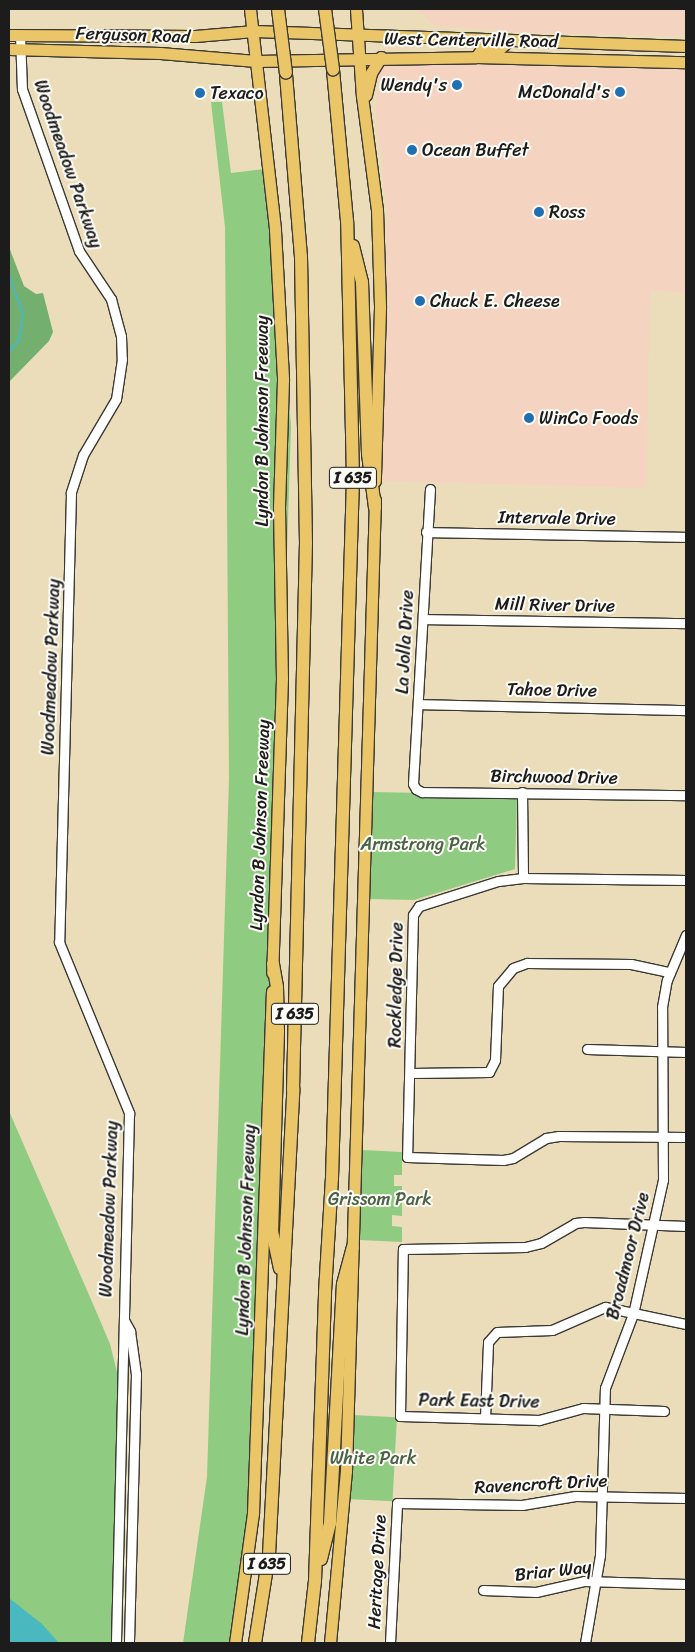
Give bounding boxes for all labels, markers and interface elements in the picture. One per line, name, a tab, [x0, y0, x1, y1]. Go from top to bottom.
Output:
street label: Ferguson Road	[75, 22, 191, 48]
street label: West Centerville Road	[383, 28, 559, 52]
place label: Wendy's	[380, 74, 447, 96]
street label: Woodmeadow Parkway	[29, 77, 107, 251]
marker: Wendy's	[451, 79, 463, 91]
place label: McDonald's	[518, 81, 610, 103]
place label: Texaco	[210, 82, 264, 104]
marker: McDonald's	[614, 86, 626, 98]
marker: Texaco	[194, 87, 206, 99]
place label: Ocean Buffet	[422, 139, 529, 161]
marker: Ocean Buffet	[406, 144, 418, 156]
place label: Ross	[549, 201, 586, 223]
marker: Ross	[533, 206, 545, 218]
place label: Chuck E. Cheese	[430, 290, 560, 312]
marker: Chuck E. Cheese	[414, 295, 426, 307]
street label: Lyndon B Johnson Freeway	[251, 316, 273, 526]
place label: WinCo Foods	[539, 407, 638, 429]
marker: WinCo Foods	[523, 412, 535, 424]
road number: I 635	[328, 464, 378, 492]
street label: Intervale Drive	[498, 506, 616, 530]
street label: Woodmeadow Parkway	[37, 578, 65, 756]
street label: La Jolla Drive	[391, 589, 419, 695]
street label: Mill River Drive	[494, 593, 616, 617]
street label: Tahoe Drive	[507, 678, 597, 702]
street label: Lyndon B Johnson Freeway	[246, 719, 274, 931]
street label: Birchwood Drive	[490, 765, 618, 789]
park label: Armstrong Park	[360, 833, 486, 855]
street label: Rockledge Drive	[384, 922, 408, 1048]
road number: I 635	[270, 1001, 320, 1028]
street label: Woodmeadow Parkway	[95, 1120, 123, 1298]
street label: Lyndon B Johnson Freeway	[232, 1124, 260, 1336]
park label: Grissom Park	[328, 1188, 432, 1210]
street label: Broadmoor Drive	[602, 1190, 654, 1322]
street label: Park East Drive	[418, 1389, 540, 1413]
park label: White Park	[330, 1447, 416, 1469]
street label: Ravencroft Drive	[474, 1470, 608, 1498]
street label: Heritage Drive	[363, 1514, 391, 1630]
road number: I 635	[242, 1550, 292, 1578]
street label: Briar Way	[514, 1556, 592, 1586]

